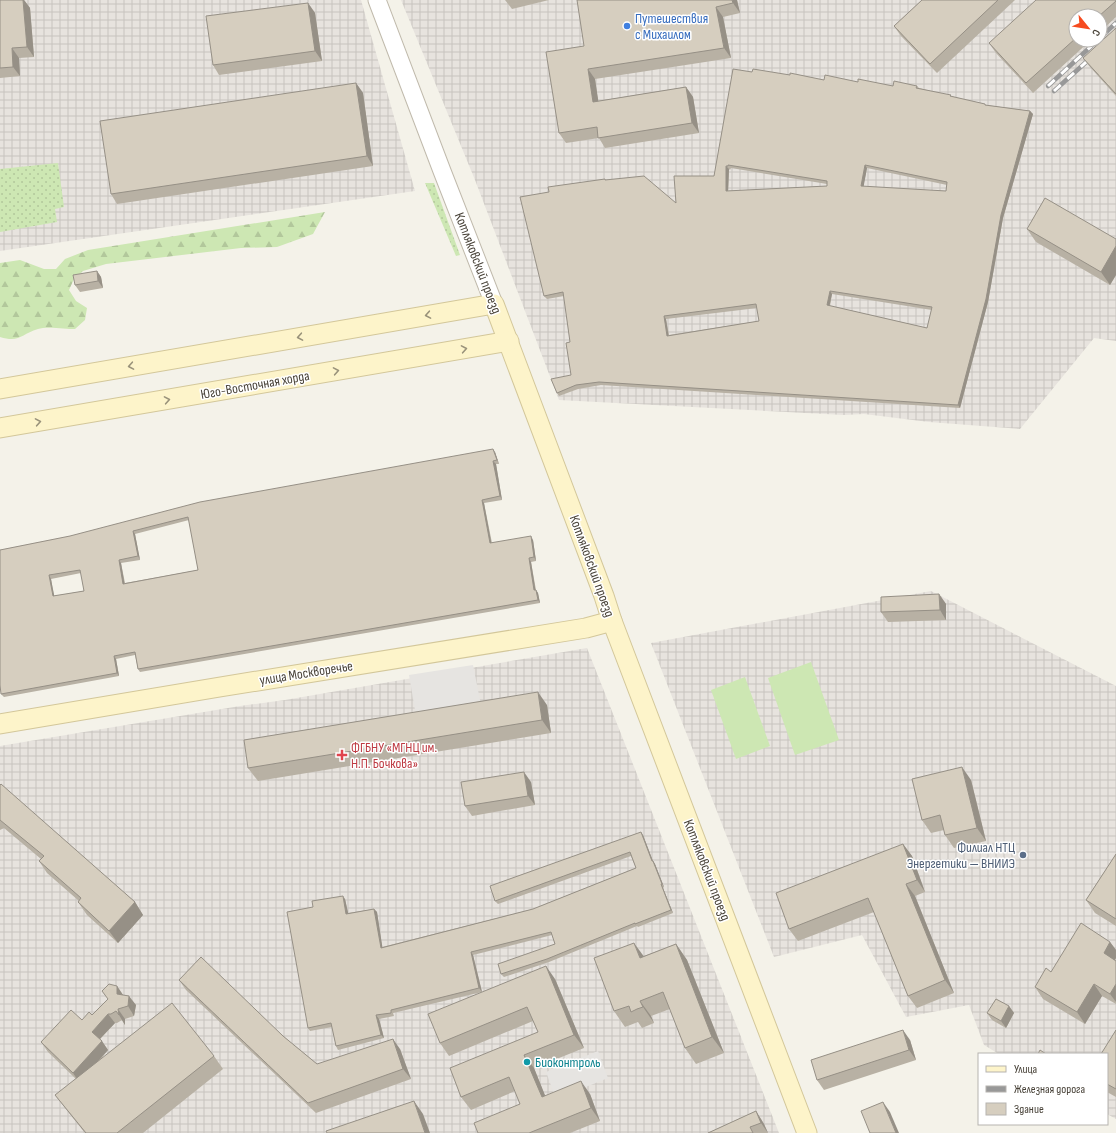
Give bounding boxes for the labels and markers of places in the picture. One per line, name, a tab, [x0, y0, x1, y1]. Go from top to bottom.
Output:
place label: Путешествия с Михаилом	[635, 10, 708, 43]
marker: Путешествия с Михаилом	[622, 21, 632, 31]
place label: ФГБНУ «МГНЦ им. Н.П. Бочкова»	[351, 739, 437, 772]
marker: ФГБНУ «МГНЦ им. Н.П. Бочкова»	[336, 749, 348, 761]
place label: Филиал НТЦ Энергетики — ВНИИЭ	[907, 839, 1015, 872]
marker: Филиал НТЦ Энергетики — ВНИИЭ	[1018, 850, 1028, 860]
place label: Биоконтроль	[535, 1054, 601, 1071]
marker: Биоконтроль	[522, 1057, 532, 1067]

